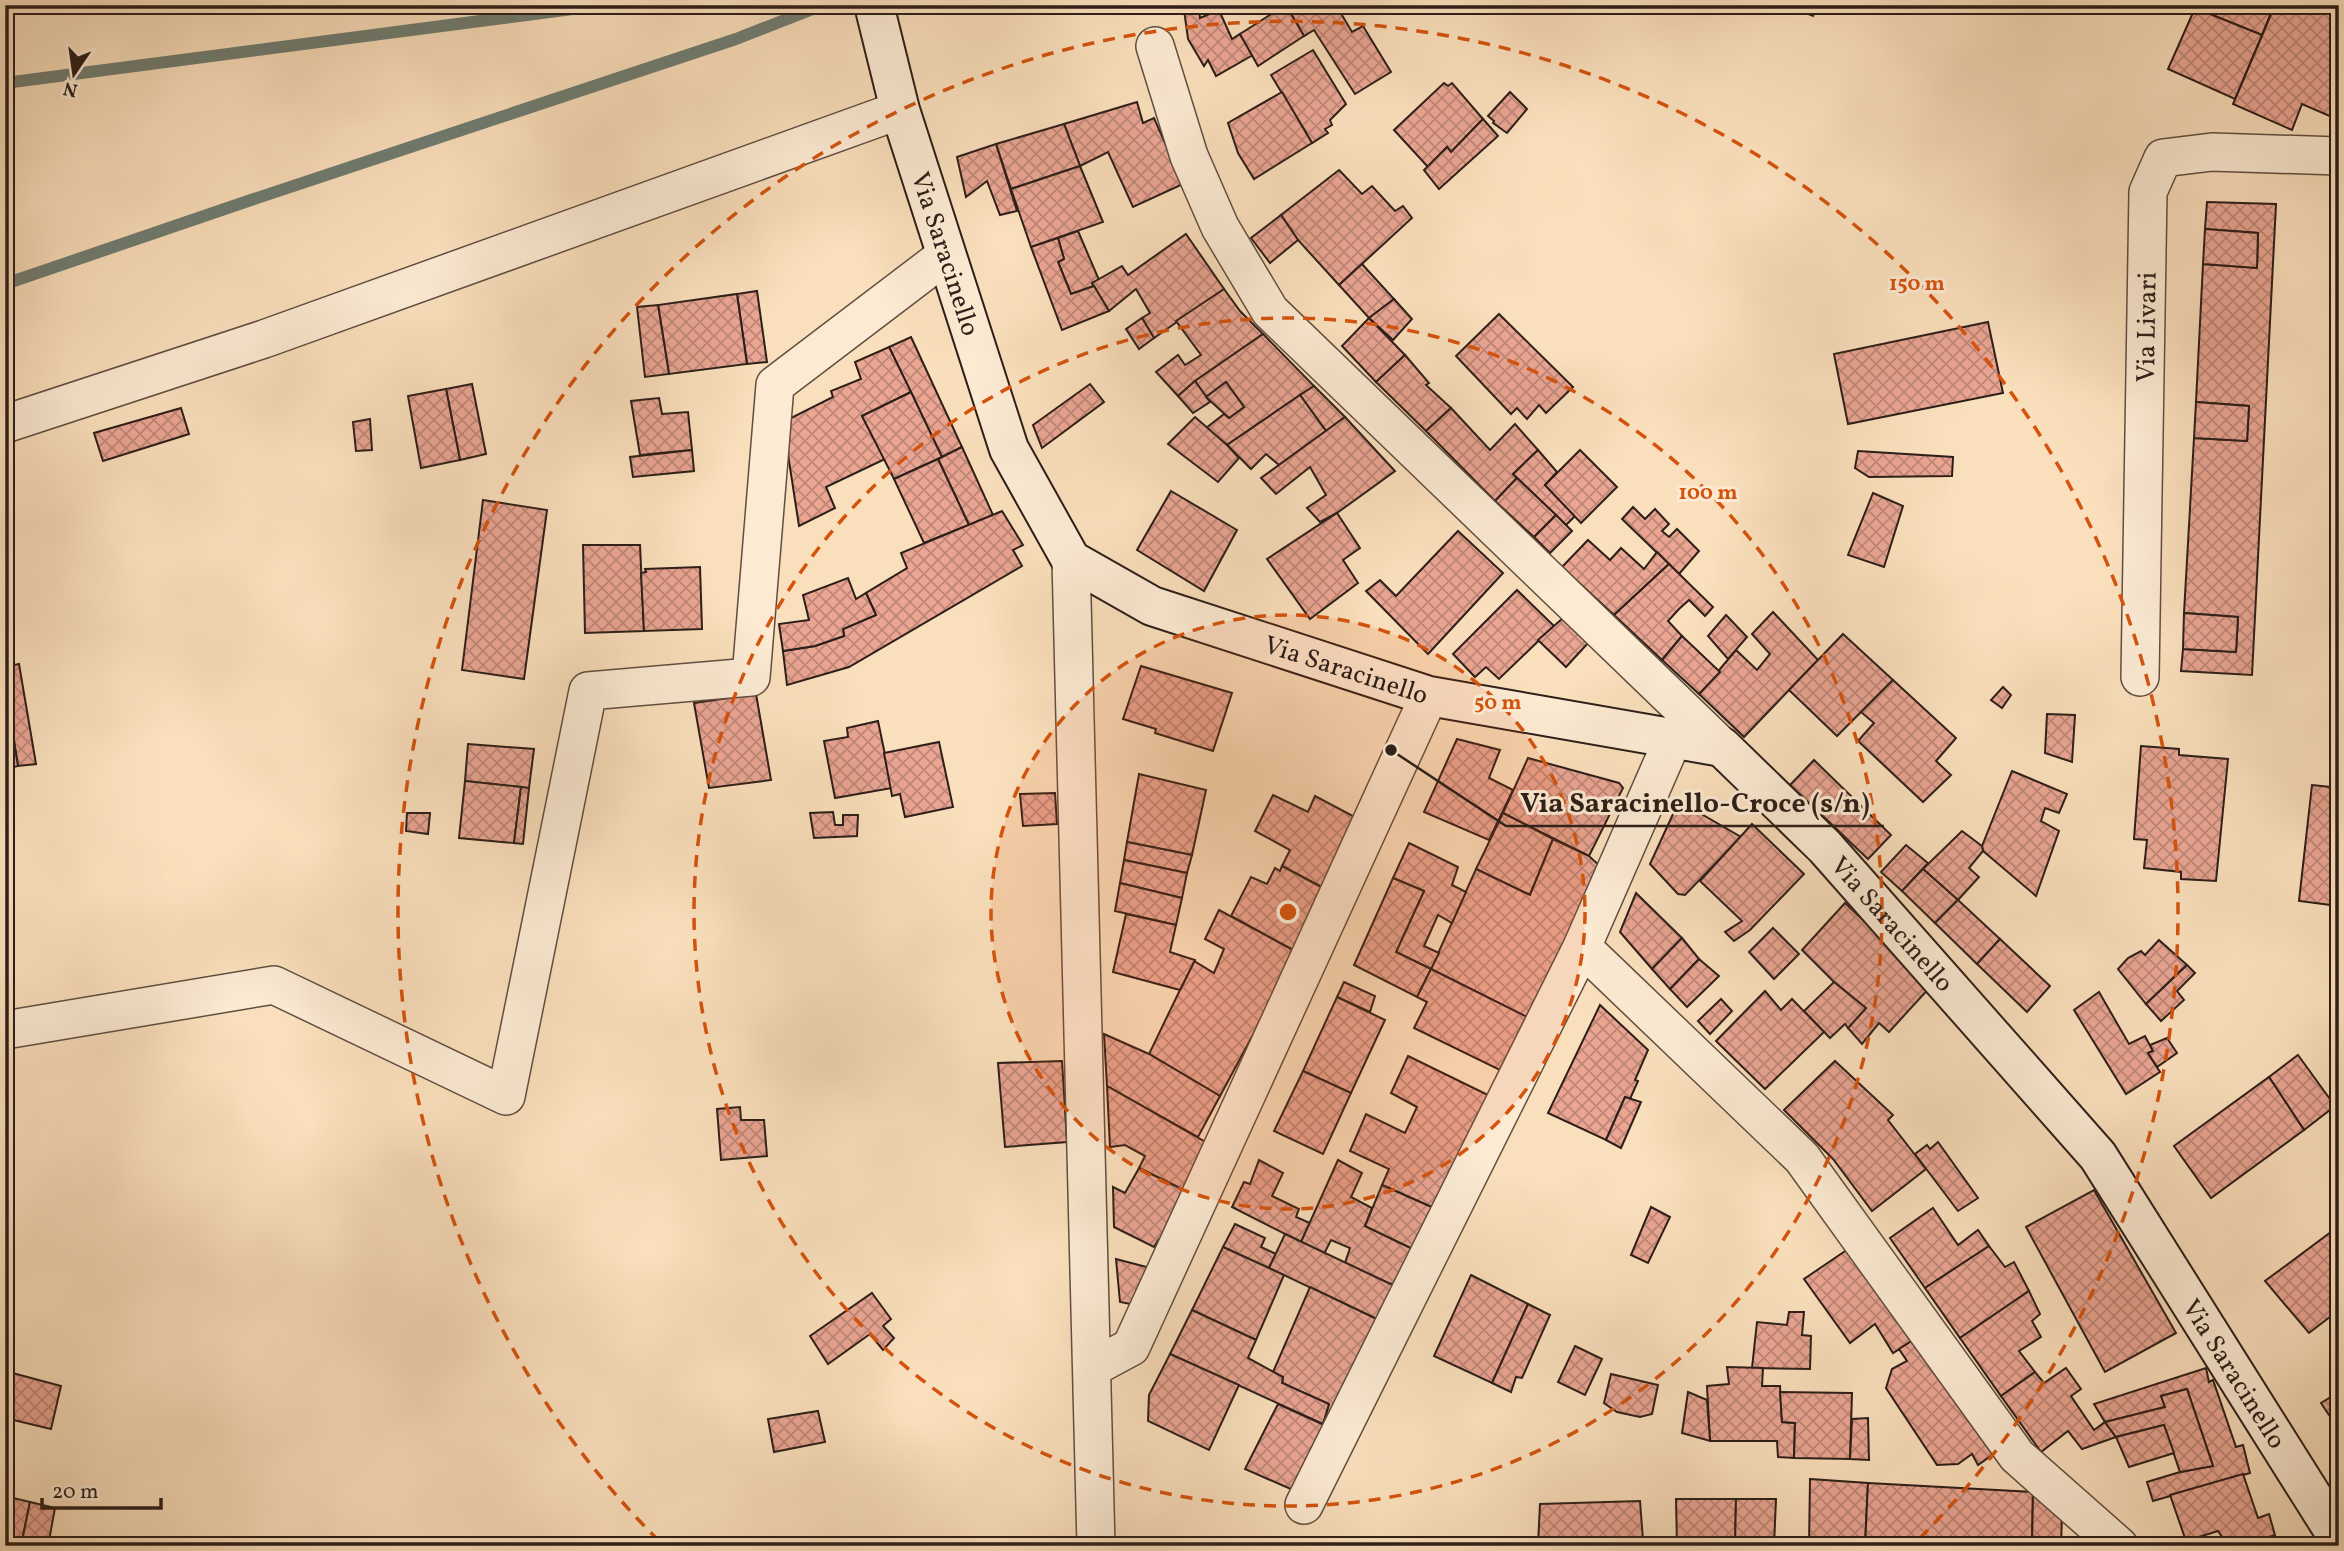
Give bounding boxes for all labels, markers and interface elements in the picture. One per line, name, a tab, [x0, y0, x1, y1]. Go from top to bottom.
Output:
north arrow	[38, 38, 108, 108]
text: N	[61, 74, 80, 103]
street label: Via Saracinello	[901, 168, 987, 341]
text: 150 m	[1889, 270, 1945, 299]
street label: Via Livari	[2129, 272, 2167, 383]
text: 100 m	[1678, 479, 1738, 508]
street label: Via Saracinello	[1259, 628, 1432, 715]
text: 50 m	[1474, 689, 1522, 718]
callout: Via Saracinello-Croce (s/n)	[1506, 777, 1884, 826]
text: Via Saracinello-Croce (s/n)	[1520, 785, 1870, 824]
street label: Via Saracinello	[1821, 849, 1961, 1001]
centre of rings	[1276, 900, 1300, 924]
street label: Via Saracinello	[2173, 1293, 2294, 1456]
scale bar	[42, 1467, 161, 1511]
text: 20 m	[52, 1478, 98, 1507]

